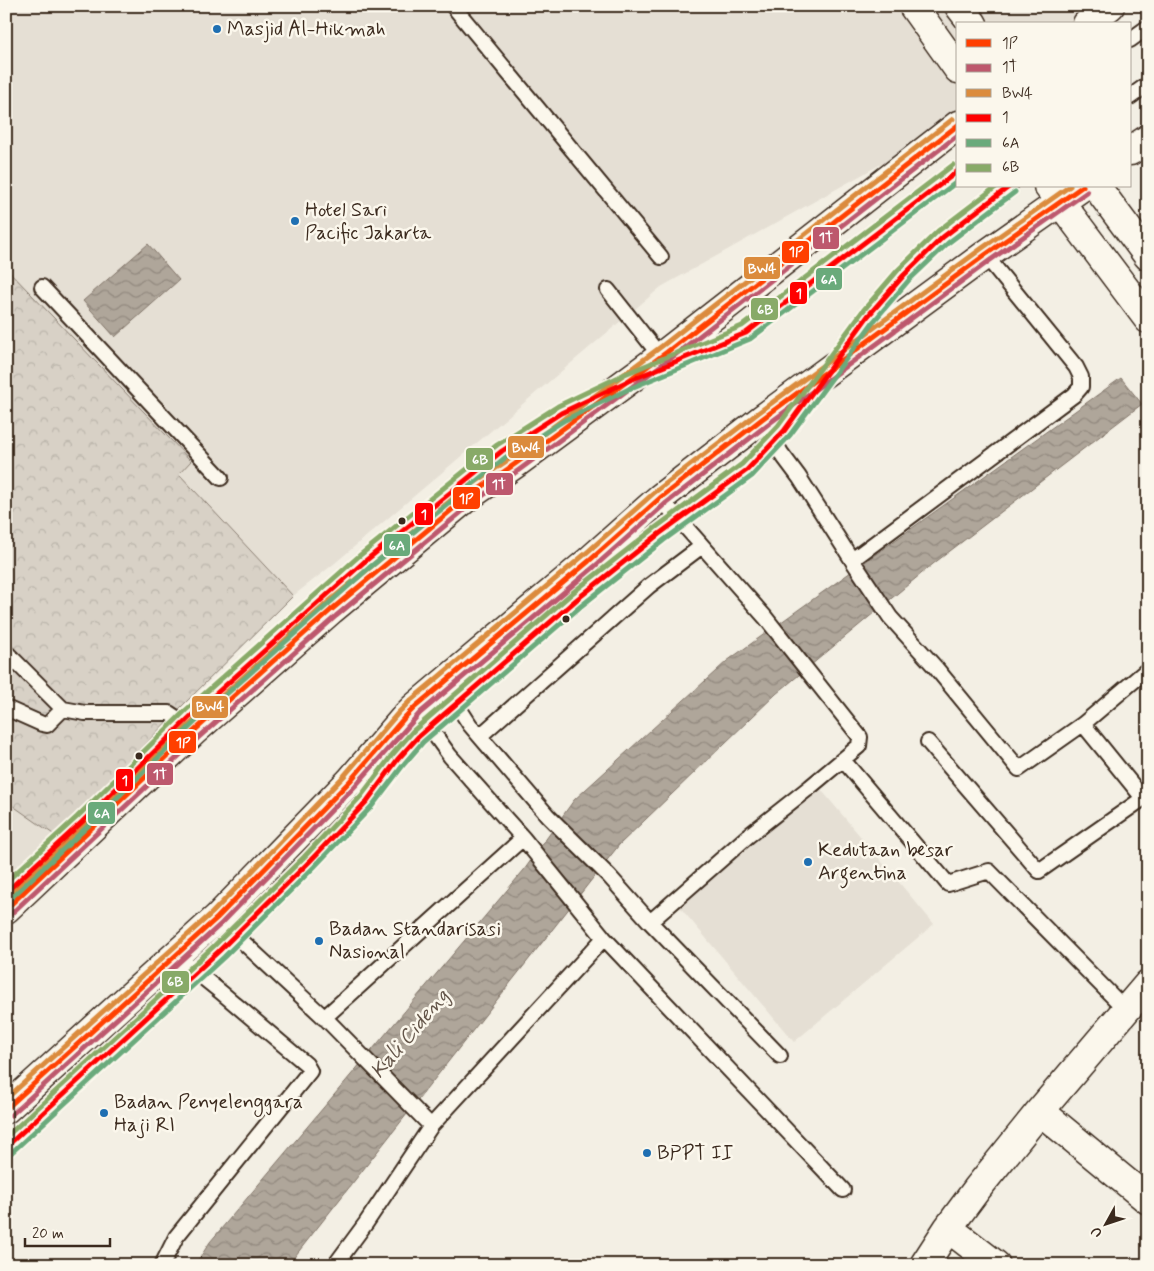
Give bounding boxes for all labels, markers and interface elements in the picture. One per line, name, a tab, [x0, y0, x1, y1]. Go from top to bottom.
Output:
place label: Masjid Al-Hikmah	[227, 16, 386, 43]
legend	[956, 22, 1132, 188]
marker: Masjid Al-Hikmah	[211, 23, 223, 35]
text: 1P	[1002, 34, 1018, 54]
text: 1T	[1002, 58, 1018, 78]
text: BW4	[1002, 84, 1033, 104]
text: 1	[1002, 108, 1009, 128]
text: 6A	[1002, 134, 1020, 154]
text: 6B	[1002, 158, 1019, 178]
place label: Hotel Sari Pacific Jakarta	[305, 197, 432, 247]
marker: Hotel Sari Pacific Jakarta	[289, 215, 301, 227]
line badge: 1T	[812, 226, 840, 250]
text: 1T	[819, 229, 833, 247]
line badge: 1P	[781, 240, 810, 264]
text: 1P	[789, 243, 804, 261]
line badge: BW4	[743, 256, 781, 280]
text: BW4	[748, 260, 777, 278]
line badge: 6A	[815, 267, 843, 291]
text: 6A	[821, 271, 837, 289]
line badge: 1	[789, 281, 808, 305]
text: 1	[796, 285, 802, 303]
line badge: 6B	[750, 297, 779, 321]
text: 6B	[757, 301, 773, 319]
line badge: BW4	[507, 435, 545, 459]
text: BW4	[512, 439, 541, 457]
line badge: 6B	[465, 447, 494, 471]
text: 6B	[472, 451, 488, 469]
line badge: 1T	[485, 472, 514, 496]
text: 1T	[492, 476, 506, 494]
line badge: 1P	[452, 486, 481, 510]
text: 1P	[459, 490, 474, 508]
line badge: 1	[414, 502, 434, 526]
text: 1	[421, 506, 427, 524]
unlabelled marker	[397, 516, 407, 526]
line badge: 6A	[383, 533, 411, 557]
text: 6A	[389, 537, 405, 555]
unlabelled marker	[561, 614, 571, 624]
line badge: BW4	[191, 695, 229, 719]
text: BW4	[196, 698, 225, 716]
line badge: 1P	[168, 730, 197, 754]
text: 1P	[176, 734, 191, 752]
unlabelled marker	[134, 751, 144, 761]
line badge: 1T	[146, 762, 174, 786]
text: 1T	[153, 766, 167, 784]
line badge: 1	[115, 768, 134, 792]
text: 1	[122, 772, 128, 790]
line badge: 6A	[87, 801, 116, 825]
text: 6A	[94, 805, 110, 823]
place label: Kedutaan besar Argentina	[818, 837, 953, 889]
marker: Kedutaan besar Argentina	[802, 856, 814, 868]
place label: Badan Standarisasi Nasional	[329, 916, 501, 966]
marker: Badan Standarisasi Nasional	[313, 935, 325, 947]
line badge: 6B	[161, 970, 190, 994]
text: 6B	[167, 973, 183, 991]
water label: Kali Cideng	[364, 983, 456, 1085]
place label: Badan Penyelenggara Haji RI	[114, 1089, 303, 1139]
marker: Badan Penyelenggara Haji RI	[98, 1107, 110, 1119]
place label: BPPT II	[657, 1140, 734, 1167]
marker: BPPT II	[641, 1147, 653, 1159]
north arrow	[1082, 1198, 1132, 1248]
scale bar	[25, 1216, 110, 1248]
text: U	[1087, 1222, 1107, 1241]
text: 20 m	[32, 1224, 64, 1244]

